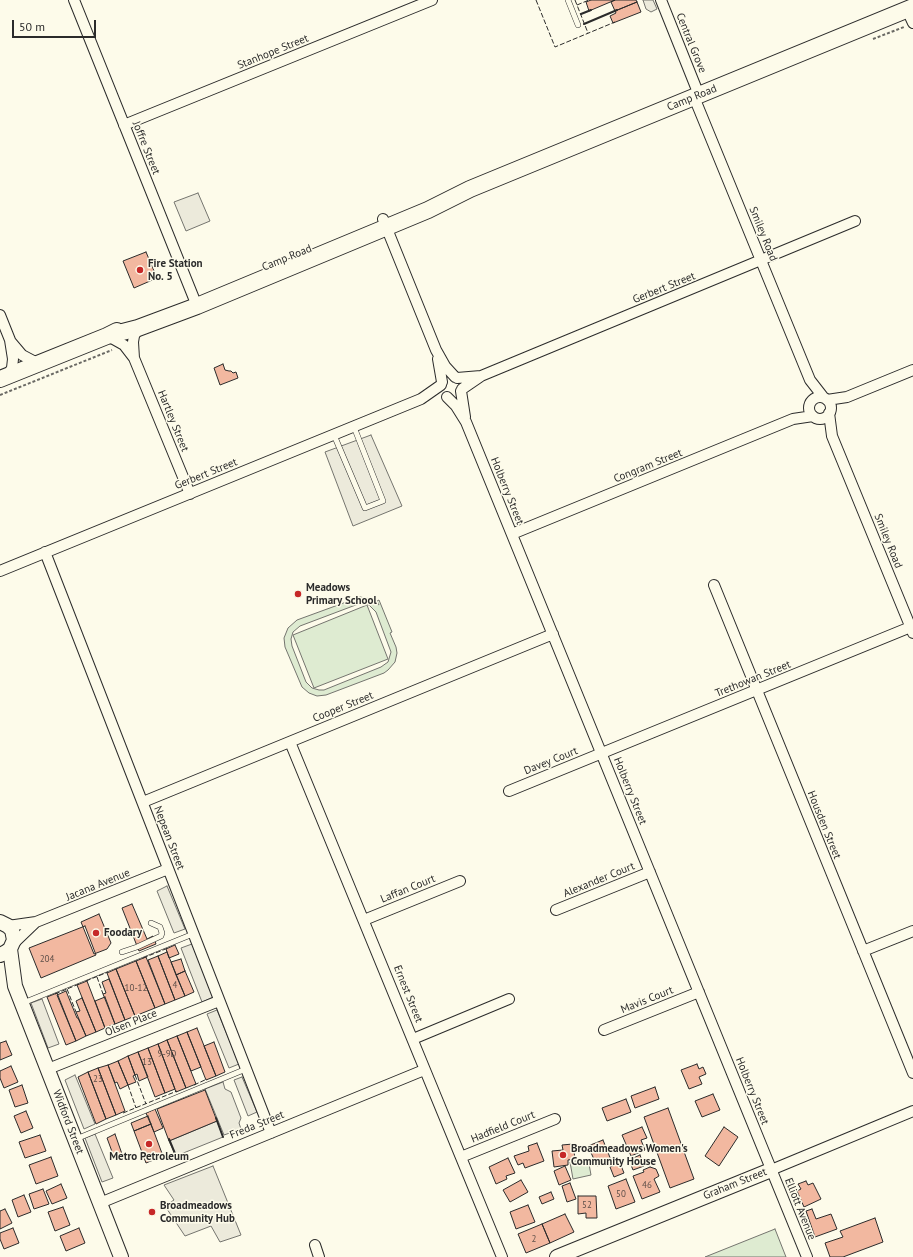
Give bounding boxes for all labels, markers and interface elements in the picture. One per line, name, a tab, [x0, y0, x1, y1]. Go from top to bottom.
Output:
street label: Central Grove	[673, 11, 709, 75]
scale bar	[14, 12, 98, 38]
text: 50 m	[19, 19, 45, 34]
street label: Stanhope Street	[236, 32, 310, 72]
street label: Camp Road	[665, 82, 719, 114]
street label: Joffre Street	[129, 119, 163, 177]
street label: Smiley Road	[746, 205, 780, 263]
street label: Camp Road	[260, 242, 314, 274]
place label: Fire Station No. 5	[148, 257, 203, 283]
marker: Fire Station No. 5	[135, 265, 145, 275]
street label: Gerbert Street	[631, 269, 697, 307]
street label: Hartley Street	[155, 388, 191, 454]
street label: Congram Street	[612, 446, 684, 486]
street label: Gerbert Street	[173, 455, 239, 493]
street label: Holberry Street	[487, 455, 527, 527]
street label: Smiley Road	[871, 512, 905, 570]
place label: Meadows Primary School	[306, 581, 377, 607]
marker: Meadows Primary School	[293, 589, 303, 599]
street label: Trethowan Street	[713, 658, 793, 700]
street label: Cooper Street	[311, 689, 375, 725]
street label: Davey Court	[522, 744, 580, 778]
street label: Holberry Street	[610, 755, 650, 827]
street label: Housden Street	[804, 789, 844, 861]
street label: Nepean Street	[151, 804, 187, 872]
street label: Alexander Court	[561, 860, 637, 900]
street label: Jacana Avenue	[64, 866, 132, 904]
street label: Laffan Court	[379, 872, 437, 906]
place label: Foodary	[104, 926, 142, 940]
marker: Foodary	[91, 928, 101, 938]
house number: 204	[40, 954, 54, 964]
street label: Ernest Street	[391, 963, 425, 1025]
house number: 4	[173, 980, 177, 990]
house number: 10-12	[125, 983, 147, 993]
street label: Mavis Court	[619, 983, 675, 1017]
street label: Olsen Place	[103, 1007, 159, 1039]
house number: 9-9D	[158, 1049, 176, 1059]
street label: Holberry Street	[732, 1055, 772, 1127]
house number: 13	[142, 1057, 152, 1067]
house number: 23	[93, 1074, 103, 1084]
street label: Widford Street	[50, 1088, 86, 1156]
street label: Freda Street	[228, 1108, 286, 1142]
street label: Hadfield Court	[469, 1108, 537, 1146]
marker: Metro Petroleum	[144, 1139, 154, 1149]
place label: Broadmeadows Women's Community House	[571, 1142, 688, 1168]
place label: Metro Petroleum	[109, 1150, 189, 1164]
marker: Broadmeadows Women's Community House	[558, 1150, 568, 1160]
street label: Graham Street	[701, 1165, 769, 1203]
street label: Elliott Avenue	[782, 1176, 818, 1242]
house number: 46	[642, 1180, 652, 1190]
house number: 50	[616, 1189, 626, 1199]
place label: Broadmeadows Community Hub	[160, 1199, 235, 1225]
house number: 52	[582, 1200, 592, 1210]
marker: Broadmeadows Community Hub	[147, 1207, 157, 1217]
house number: 2	[532, 1234, 536, 1244]

